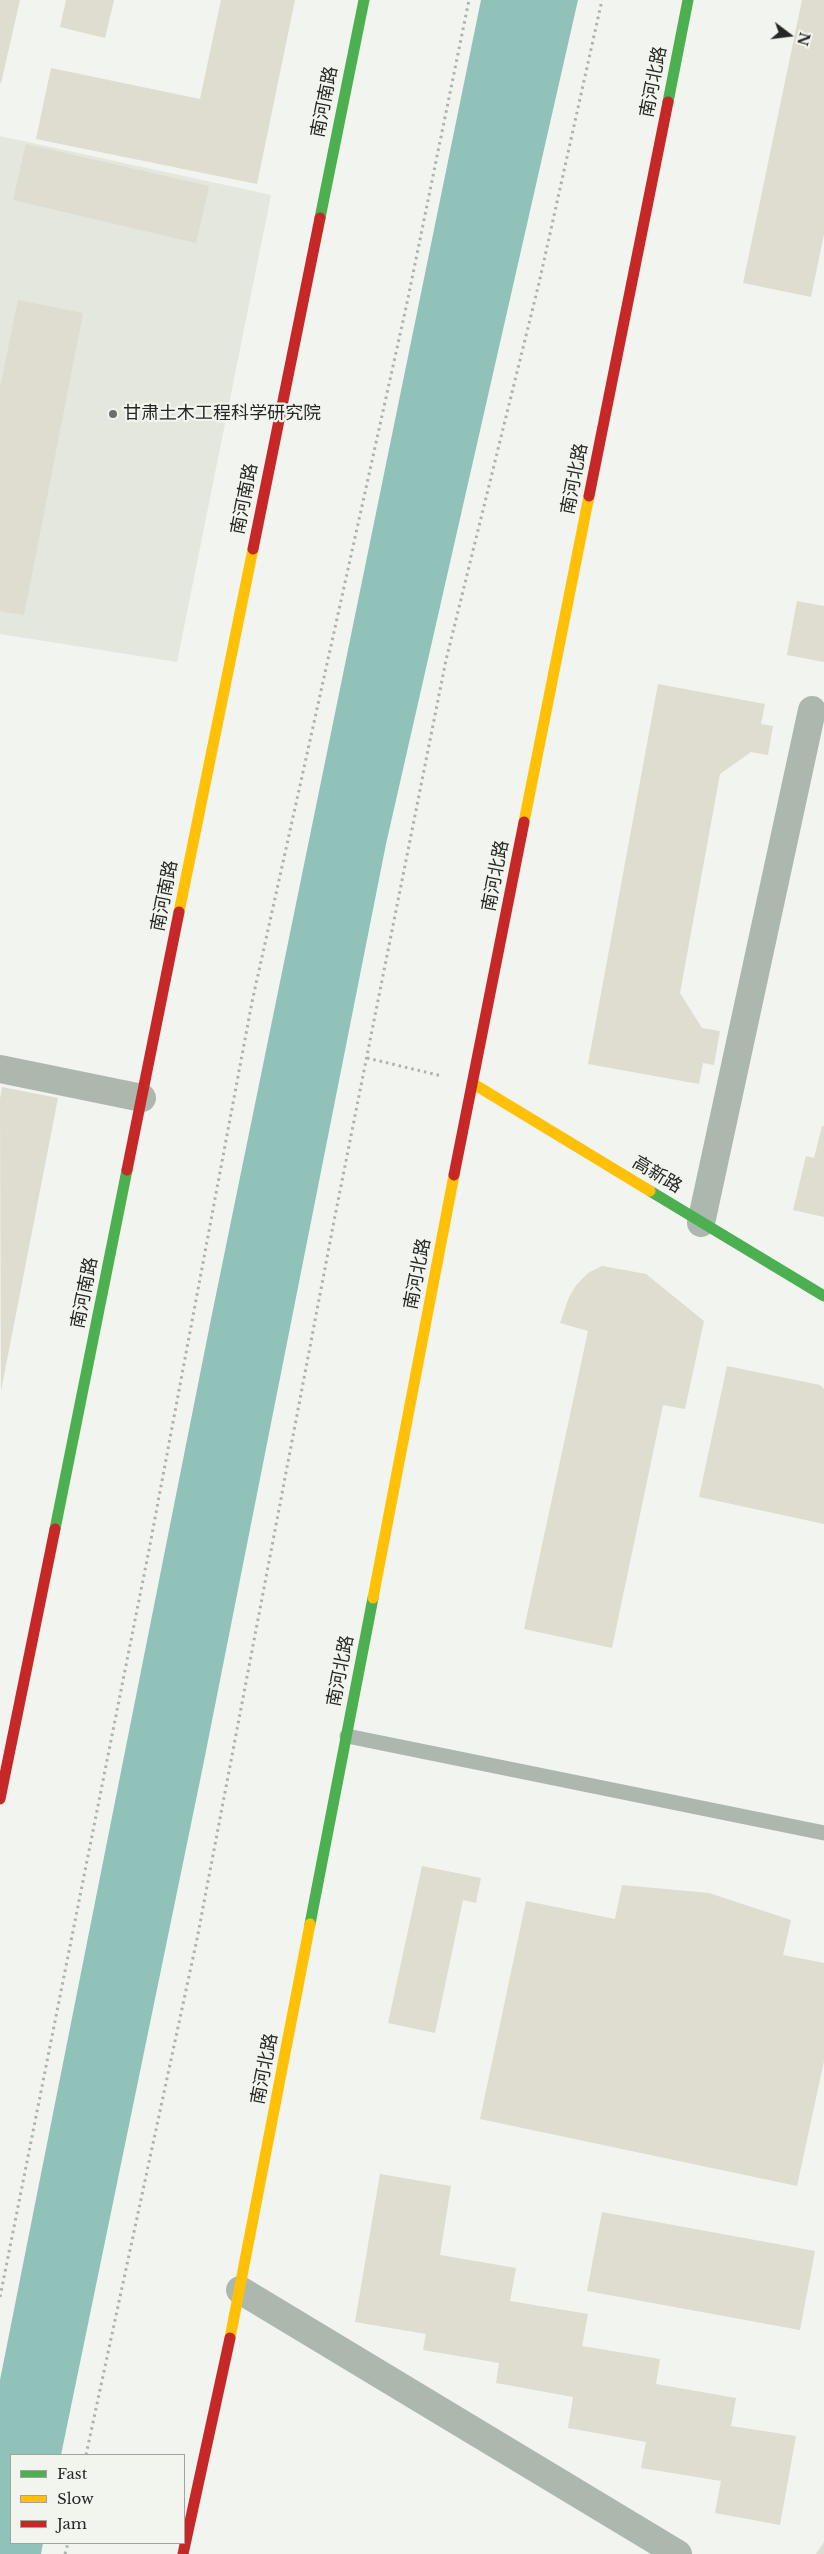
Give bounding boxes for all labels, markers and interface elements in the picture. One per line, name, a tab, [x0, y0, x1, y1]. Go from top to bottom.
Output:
north arrow	[764, 10, 814, 60]
text: N	[793, 30, 814, 48]
street label: 南河北路	[637, 45, 671, 119]
street label: 南河南路	[308, 65, 342, 139]
place label: 甘肃土木工程科学研究院	[123, 403, 321, 425]
marker: 甘肃土木工程科学研究院	[107, 408, 119, 420]
street label: 南河北路	[558, 442, 592, 516]
street label: 南河南路	[228, 462, 262, 536]
street label: 南河北路	[479, 839, 513, 913]
street label: 南河南路	[148, 859, 182, 933]
street label: 高新路	[628, 1152, 686, 1198]
street label: 南河北路	[401, 1237, 435, 1311]
street label: 南河南路	[68, 1256, 102, 1330]
street label: 南河北路	[324, 1634, 358, 1708]
street label: 南河北路	[248, 2032, 282, 2106]
legend	[10, 2454, 185, 2544]
text: Fast	[57, 2464, 87, 2483]
text: Slow	[57, 2489, 94, 2508]
text: Jam	[57, 2514, 87, 2533]

